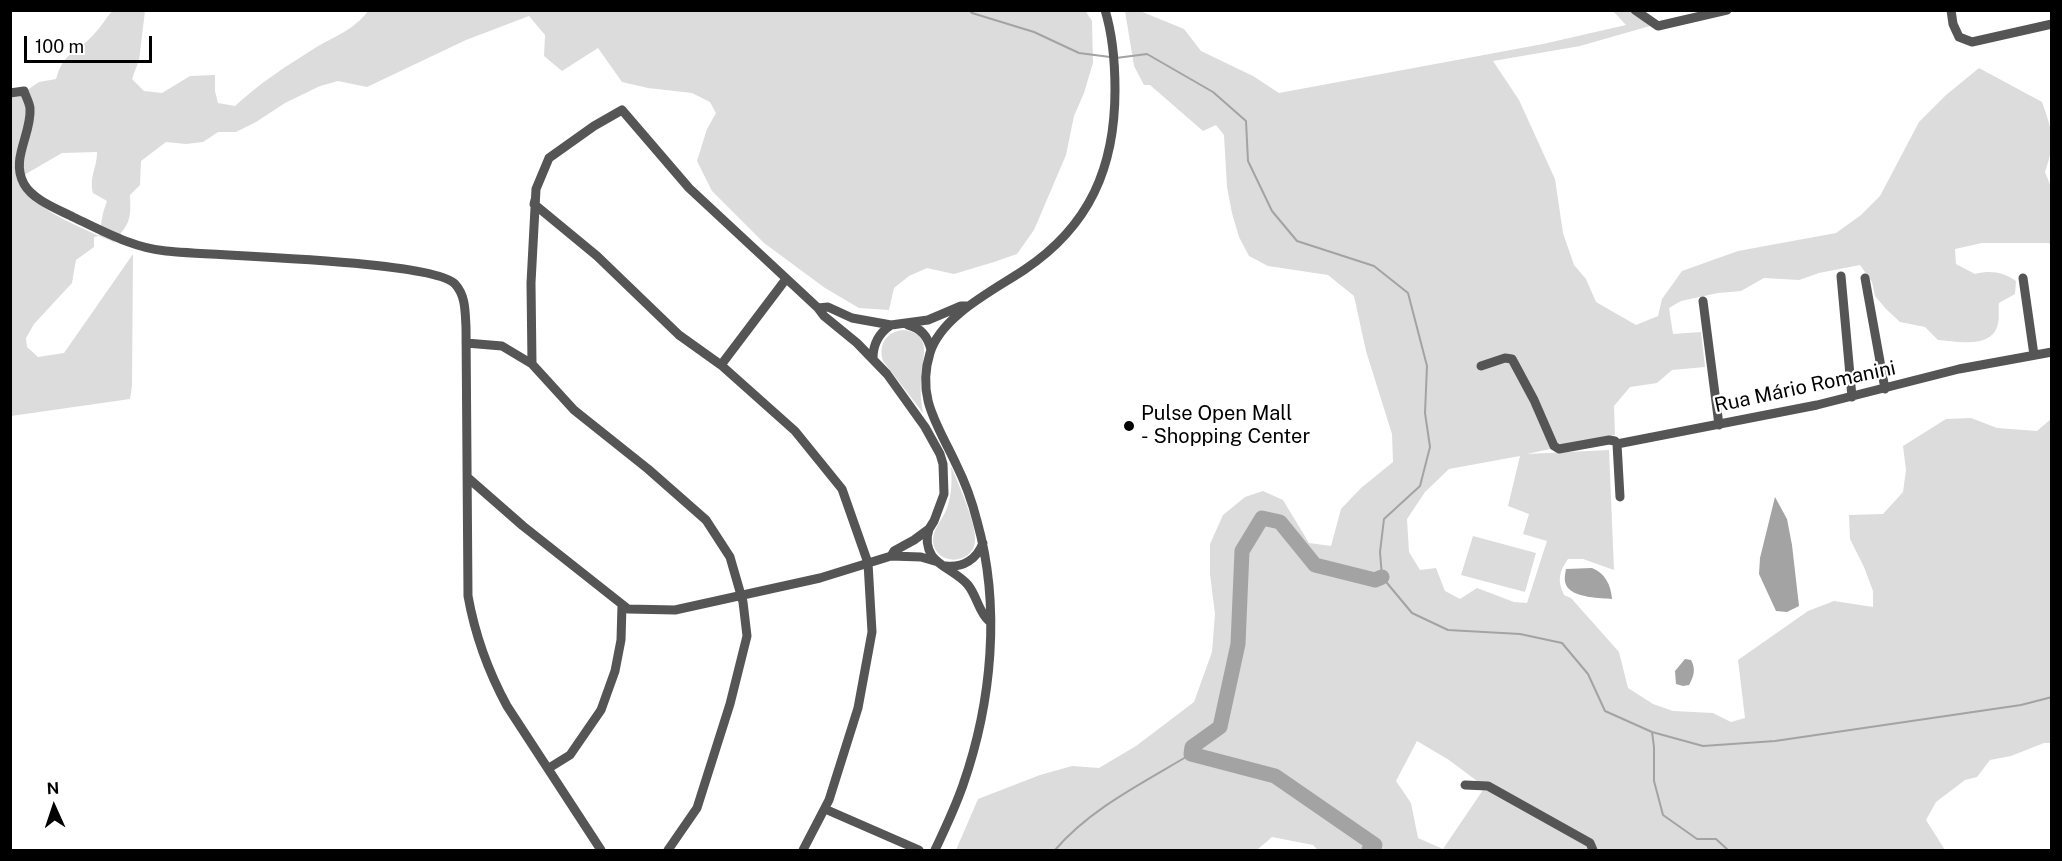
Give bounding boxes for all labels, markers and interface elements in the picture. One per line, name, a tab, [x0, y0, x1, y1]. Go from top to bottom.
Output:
scale bar	[27, 24, 154, 62]
text: 100 m	[35, 36, 84, 57]
street label: Rua Mário Romanini	[1712, 356, 1898, 418]
place label: Pulse Open Mall - Shopping Center	[1141, 402, 1310, 449]
marker: Pulse Open Mall - Shopping Center	[1122, 419, 1136, 433]
north arrow	[24, 777, 84, 837]
text: N	[46, 779, 60, 798]

